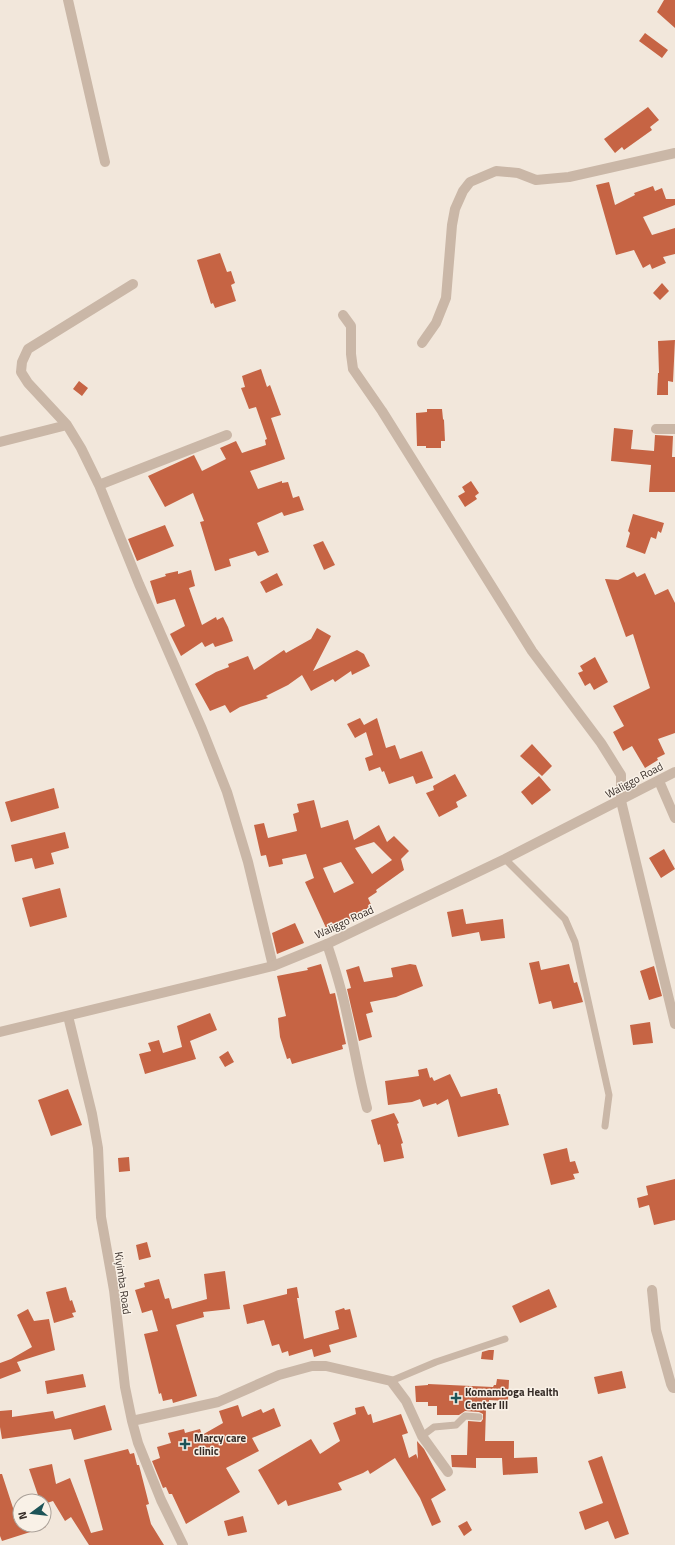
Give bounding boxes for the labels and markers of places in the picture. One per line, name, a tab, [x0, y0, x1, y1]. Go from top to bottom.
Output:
place label: Komamboga Health Center III	[465, 1384, 559, 1413]
marker: Komamboga Health Center III	[450, 1392, 462, 1404]
place label: Marcy care clinic	[194, 1430, 247, 1459]
marker: Marcy care clinic	[179, 1438, 191, 1450]

